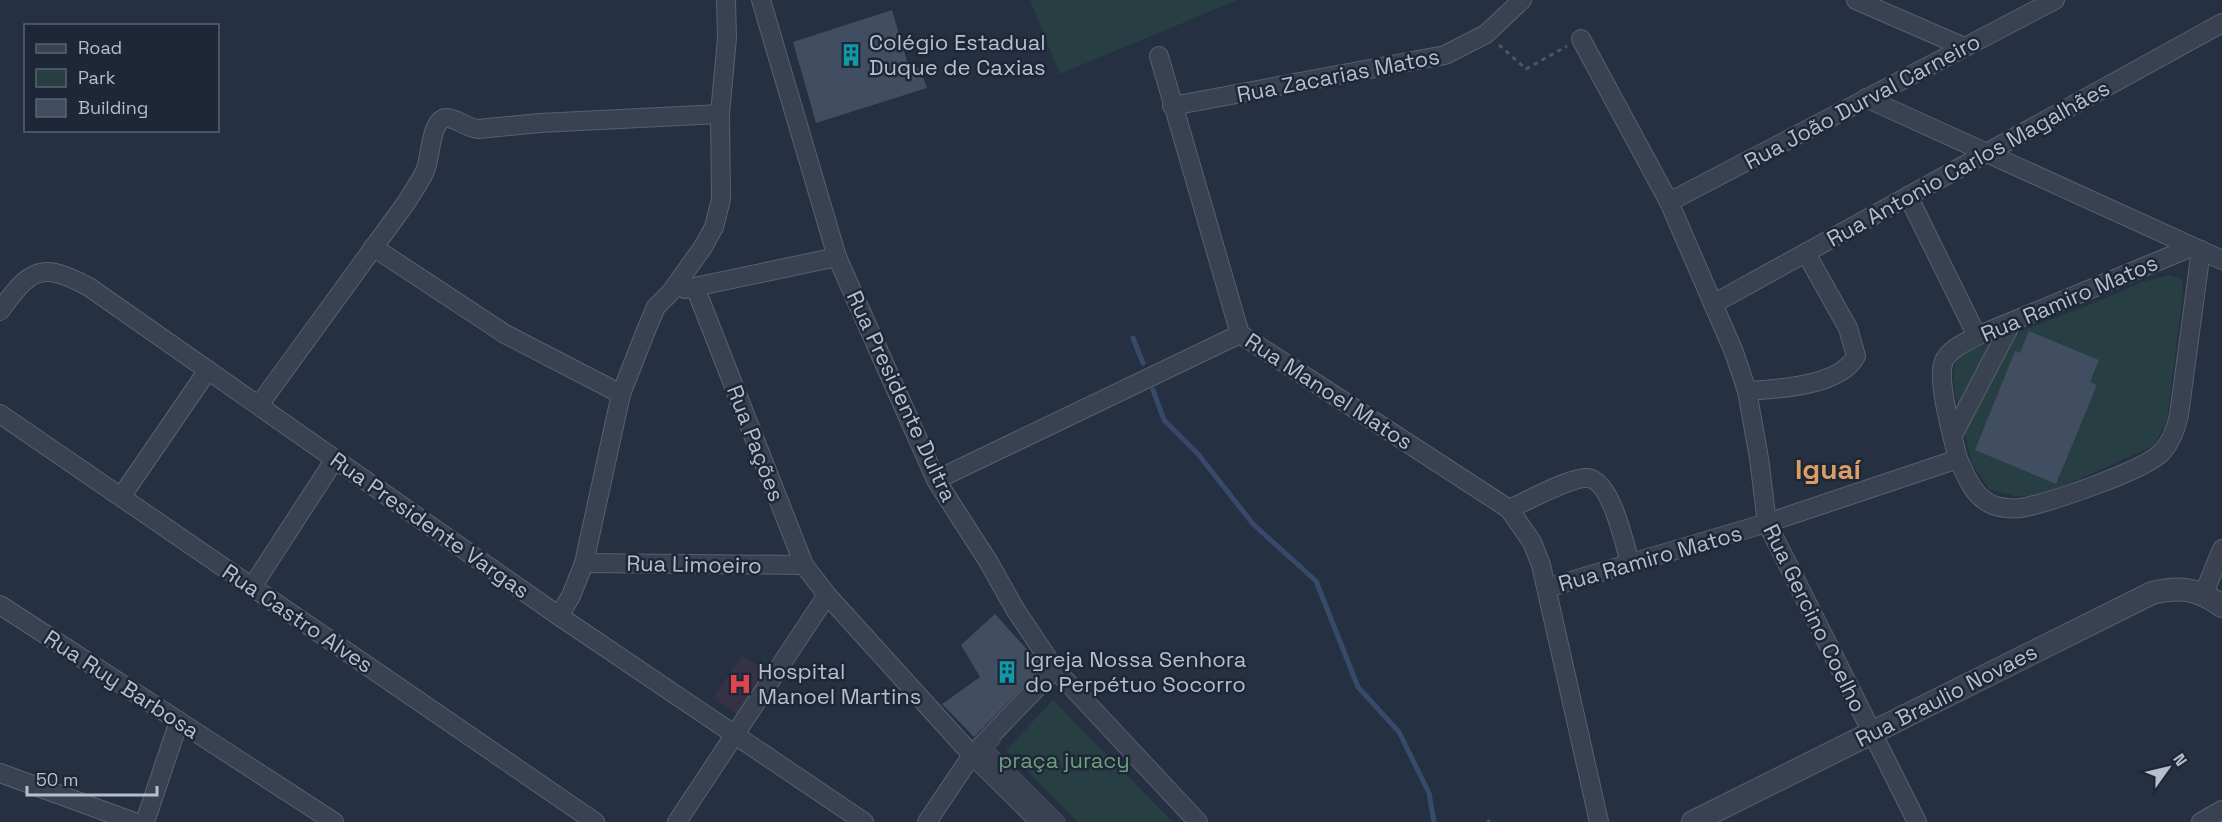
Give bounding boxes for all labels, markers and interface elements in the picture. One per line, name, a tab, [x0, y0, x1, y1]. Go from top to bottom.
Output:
legend	[24, 24, 219, 132]
street label: Rua João Durval Carneiro	[1739, 27, 1985, 175]
place label: Colégio Estadual Duque de Caxias	[869, 28, 1046, 81]
text: Road	[78, 36, 122, 59]
building icon: Colégio Estadual Duque de Caxias	[838, 42, 864, 68]
street label: Rua Zacarias Matos	[1234, 42, 1442, 108]
text: Park	[78, 66, 116, 89]
street label: Rua Antonio Carlos Magalhães	[1822, 73, 2114, 253]
text: Building	[78, 96, 148, 119]
street label: Rua Ramiro Matos	[1976, 248, 2162, 348]
street label: Rua Presidente Dultra	[841, 286, 963, 506]
street label: Rua Manoel Matos	[1240, 326, 1418, 456]
street label: Rua Pações	[721, 381, 791, 505]
street label: Rua Presidente Vargas	[325, 446, 535, 604]
district label: Iguaí	[1795, 451, 1862, 487]
street label: Rua Ramiro Matos	[1555, 518, 1745, 598]
street label: Rua Gercino Coelho	[1757, 519, 1873, 717]
street label: Rua Limoeiro	[626, 549, 762, 579]
street label: Rua Castro Alves	[217, 557, 379, 679]
street label: Rua Ruy Barbosa	[39, 623, 205, 745]
street label: Rua Braulio Novaes	[1850, 637, 2042, 753]
place label: Igreja Nossa Senhora do Perpétuo Socorro	[1025, 645, 1247, 698]
place label: Hospital Manoel Martins	[758, 657, 921, 710]
building icon: Igreja Nossa Senhora do Perpétuo Socorro	[994, 659, 1020, 685]
hospital icon: Hospital Manoel Martins	[727, 671, 753, 697]
north arrow	[2138, 738, 2198, 798]
park label: praça juracy	[998, 746, 1130, 774]
text: N	[2168, 750, 2192, 770]
scale bar	[27, 759, 158, 797]
text: 50 m	[36, 768, 78, 791]

